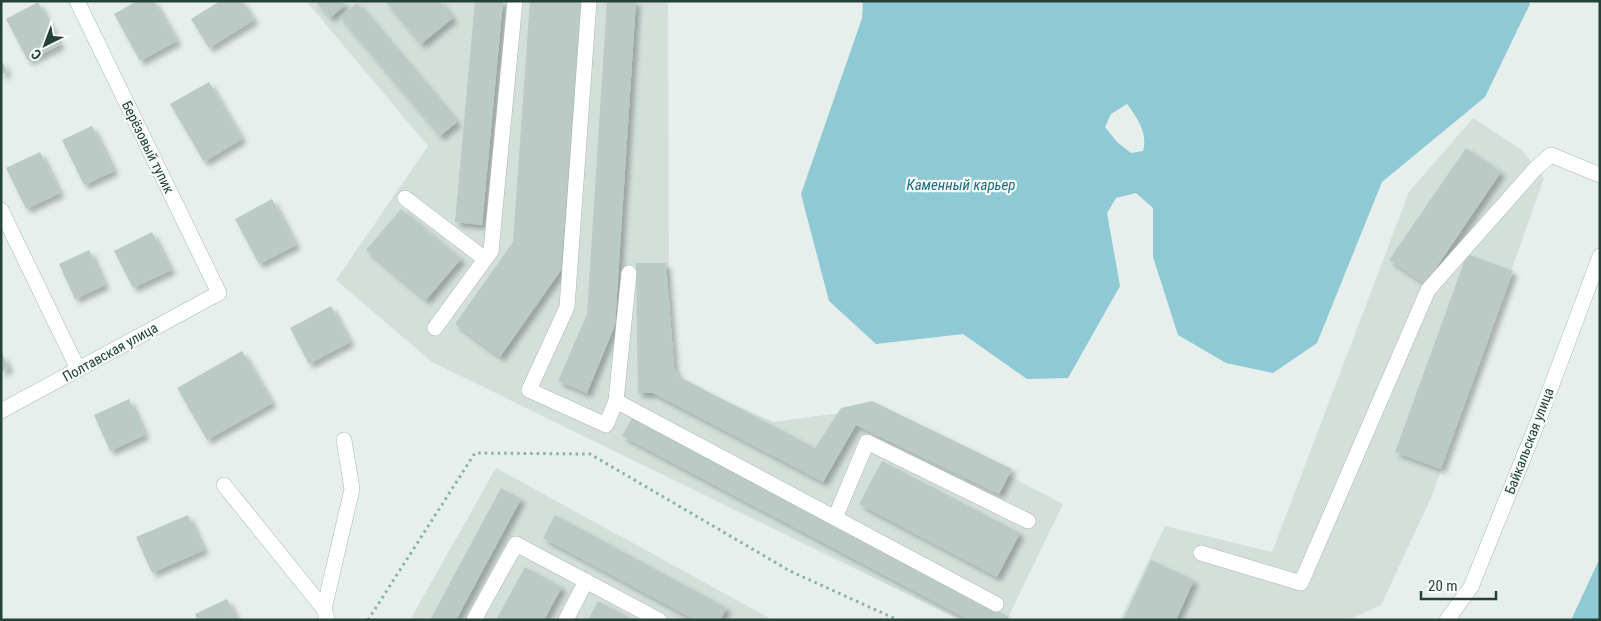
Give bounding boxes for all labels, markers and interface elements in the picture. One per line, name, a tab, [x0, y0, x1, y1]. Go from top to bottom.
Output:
north arrow	[20, 20, 70, 70]
text: С	[28, 46, 45, 63]
street label: Берёзовый тупик	[119, 98, 177, 196]
water label: Каменный карьер	[906, 176, 1016, 194]
street label: Полтавская улица	[60, 319, 160, 385]
street label: Байкальская улица	[1501, 386, 1557, 496]
scale bar	[1421, 568, 1496, 600]
text: 20 m	[1428, 577, 1458, 595]

